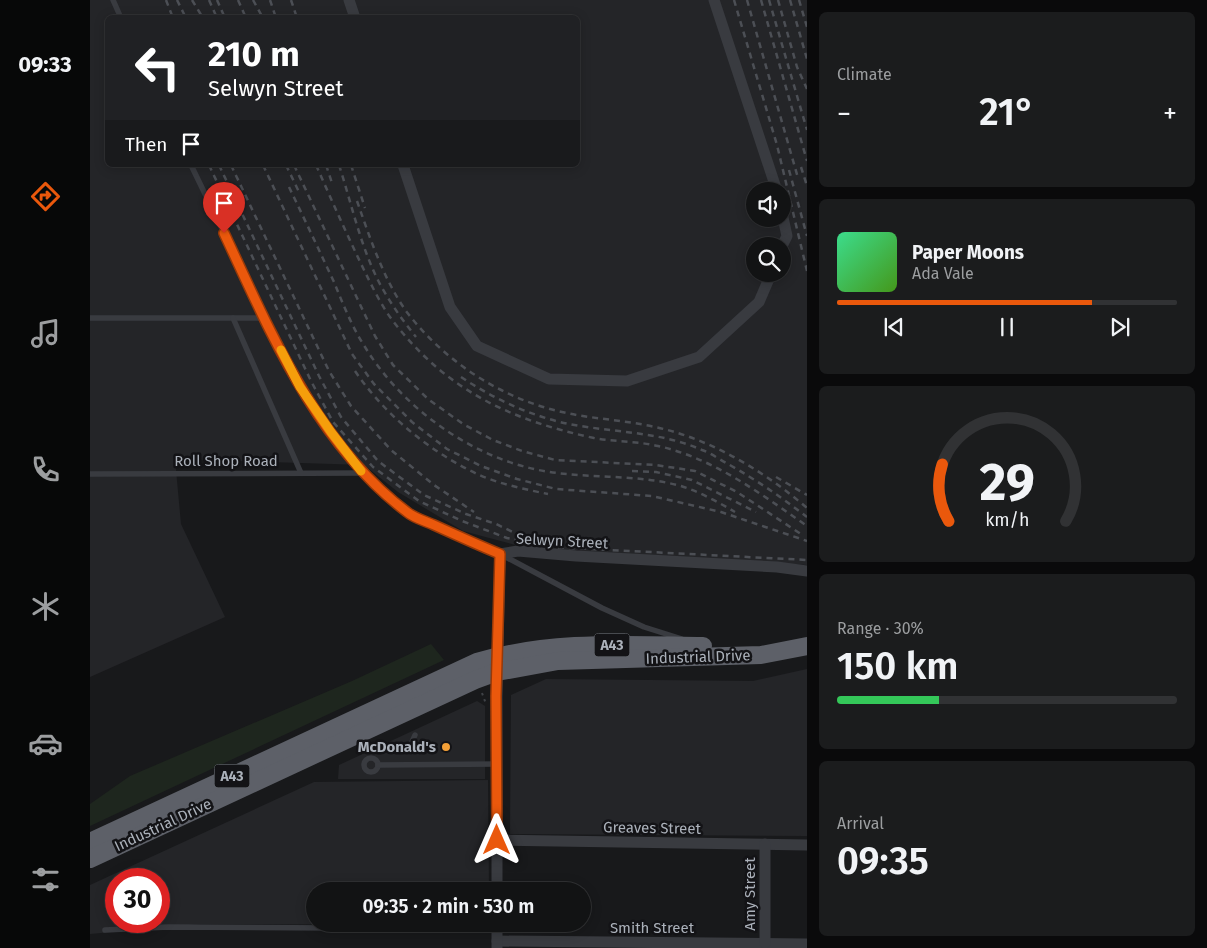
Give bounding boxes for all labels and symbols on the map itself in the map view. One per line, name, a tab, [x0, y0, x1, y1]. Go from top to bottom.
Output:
pin	[203, 182, 245, 233]
street label: Roll Shop Road	[174, 452, 278, 470]
street label: Selwyn Street	[515, 530, 609, 552]
road number: A43	[594, 634, 630, 656]
street label: Industrial Drive	[645, 646, 751, 668]
place label: McDonald's	[358, 738, 436, 756]
marker: McDonald's	[440, 741, 452, 753]
road number: A43	[214, 764, 250, 788]
street label: Industrial Drive	[112, 795, 214, 855]
position arrow	[470, 813, 522, 865]
street label: Greaves Street	[603, 818, 702, 838]
street label: Amy Street	[741, 857, 759, 931]
speed limit sign: 30	[105, 868, 170, 933]
street label: Smith Street	[610, 919, 695, 937]

